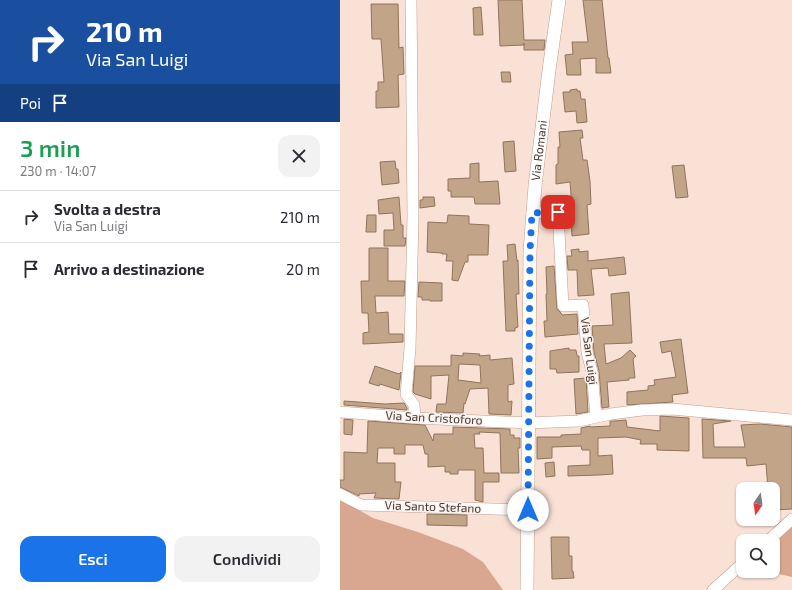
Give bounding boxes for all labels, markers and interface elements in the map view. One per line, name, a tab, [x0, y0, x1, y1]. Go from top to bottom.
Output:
text: 210 m	[86, 14, 163, 48]
icon: right	[20, 16, 72, 68]
text: Via San Luigi	[86, 48, 188, 70]
icon: arrive	[49, 92, 71, 114]
text: Poi	[20, 94, 41, 112]
street label: Via Romani	[528, 119, 549, 181]
text: 3 min	[20, 133, 80, 162]
button: close	[278, 135, 320, 177]
text: 230 m · 14:07	[20, 163, 96, 179]
pin	[541, 195, 575, 229]
text: Svolta a destra	[54, 200, 161, 218]
icon: arrive	[547, 201, 569, 223]
icon: right	[20, 206, 42, 228]
text: 210 m	[280, 208, 320, 226]
text: Via San Luigi	[54, 218, 128, 234]
icon: arrive	[20, 258, 42, 280]
text: Arrivo a destinazione	[54, 260, 205, 278]
text: 20 m	[286, 260, 320, 278]
street label: Via San Luigi	[579, 316, 601, 386]
street label: Via San Cristoforo	[385, 407, 483, 427]
north arrow	[736, 482, 780, 526]
map controls	[736, 482, 780, 578]
position arrow	[507, 489, 549, 531]
street label: Via Santo Stefano	[385, 497, 482, 515]
button: search	[736, 534, 780, 578]
button: Esci	[20, 536, 166, 582]
button: Condividi	[174, 536, 320, 582]

